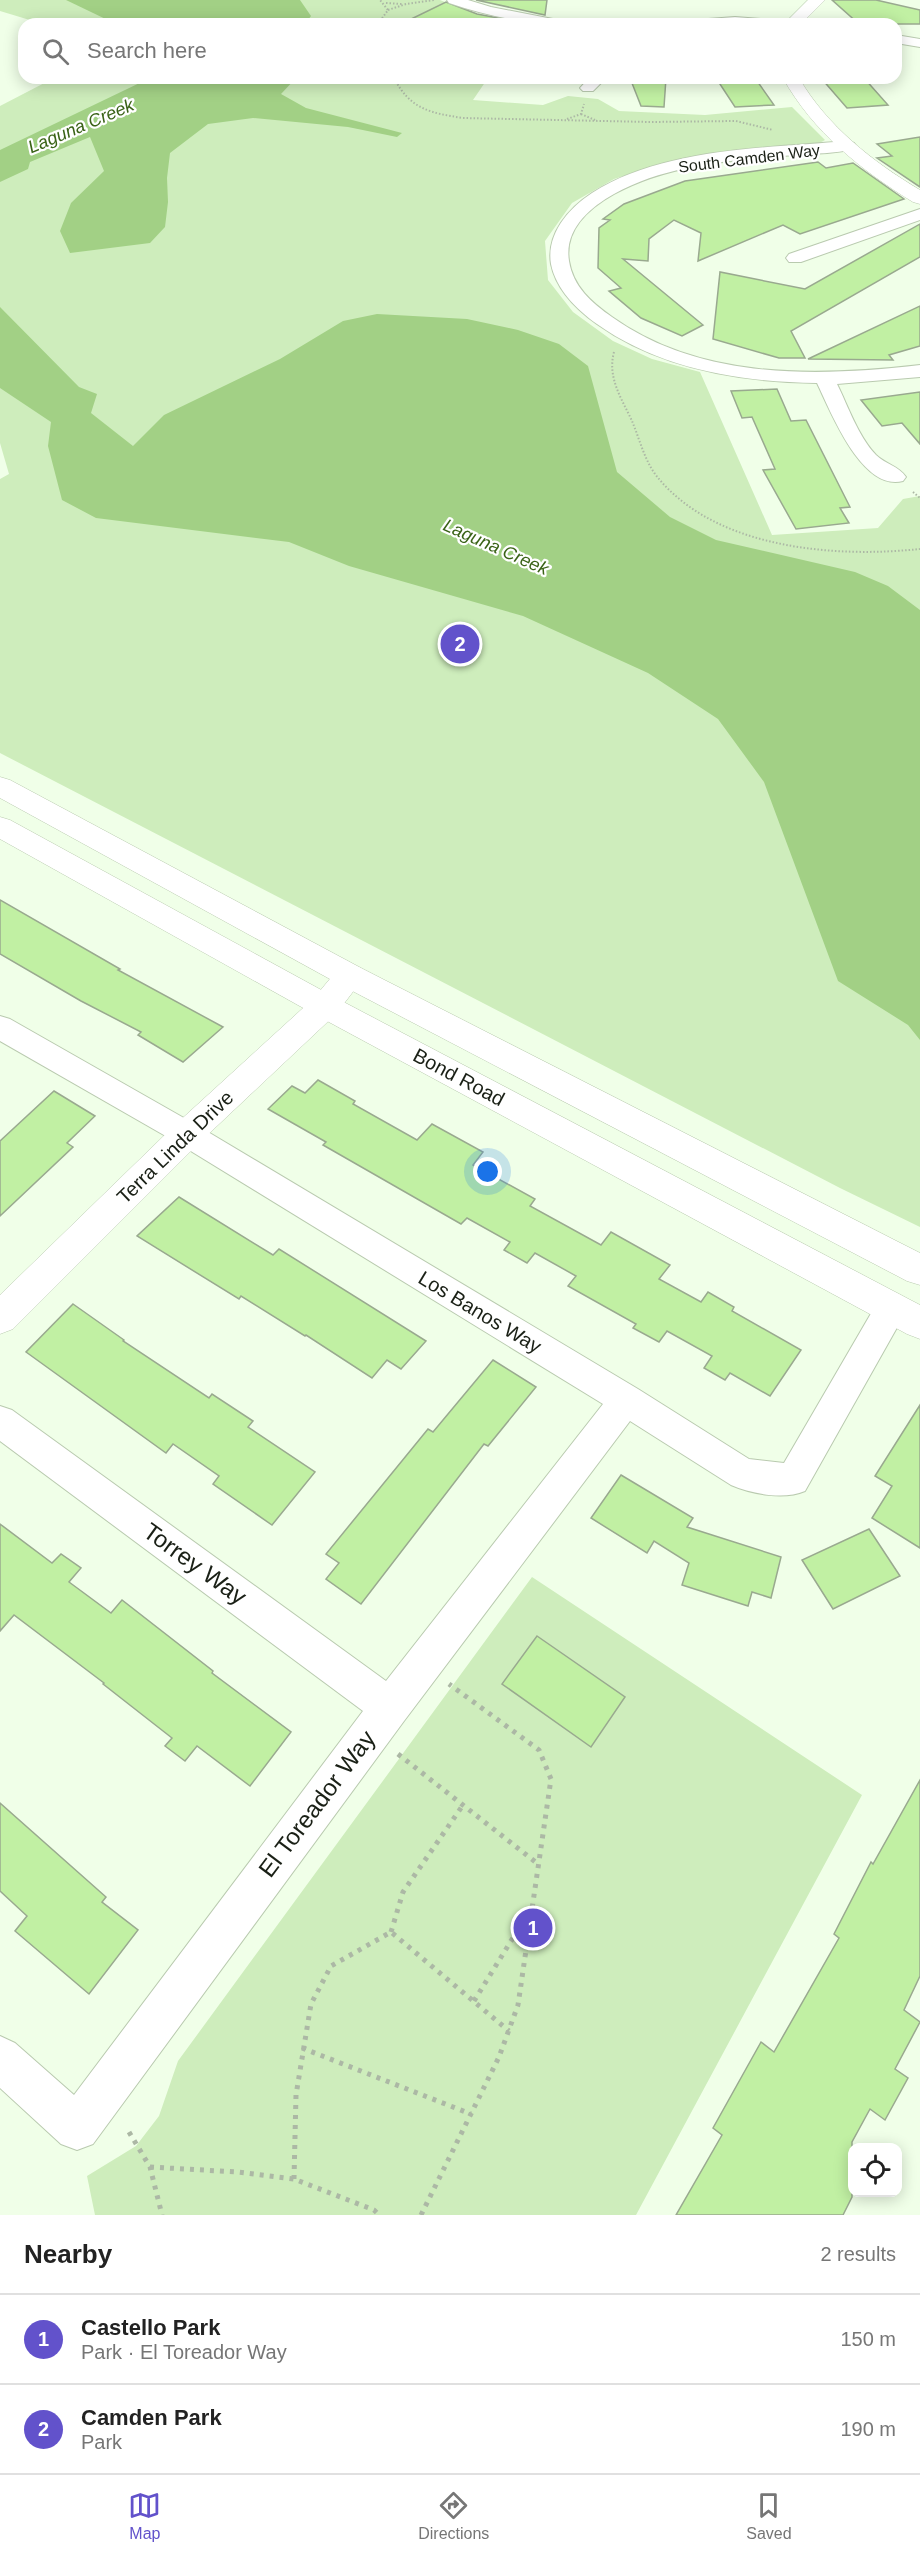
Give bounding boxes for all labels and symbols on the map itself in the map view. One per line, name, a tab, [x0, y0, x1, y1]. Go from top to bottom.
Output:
water label: Laguna Creek	[25, 94, 138, 157]
street label: South Camden Way	[677, 141, 821, 176]
water label: Laguna Creek	[440, 515, 553, 580]
pin: 2	[440, 622, 480, 666]
street label: Bond Road	[410, 1044, 508, 1110]
street label: Terra Linda Drive	[113, 1086, 237, 1208]
your location	[473, 1157, 502, 1186]
street label: Los Banos Way	[415, 1267, 545, 1357]
street label: Torrey Way	[139, 1517, 252, 1610]
street label: El Toreador Way	[253, 1725, 380, 1882]
pin: 1	[514, 1906, 552, 1950]

